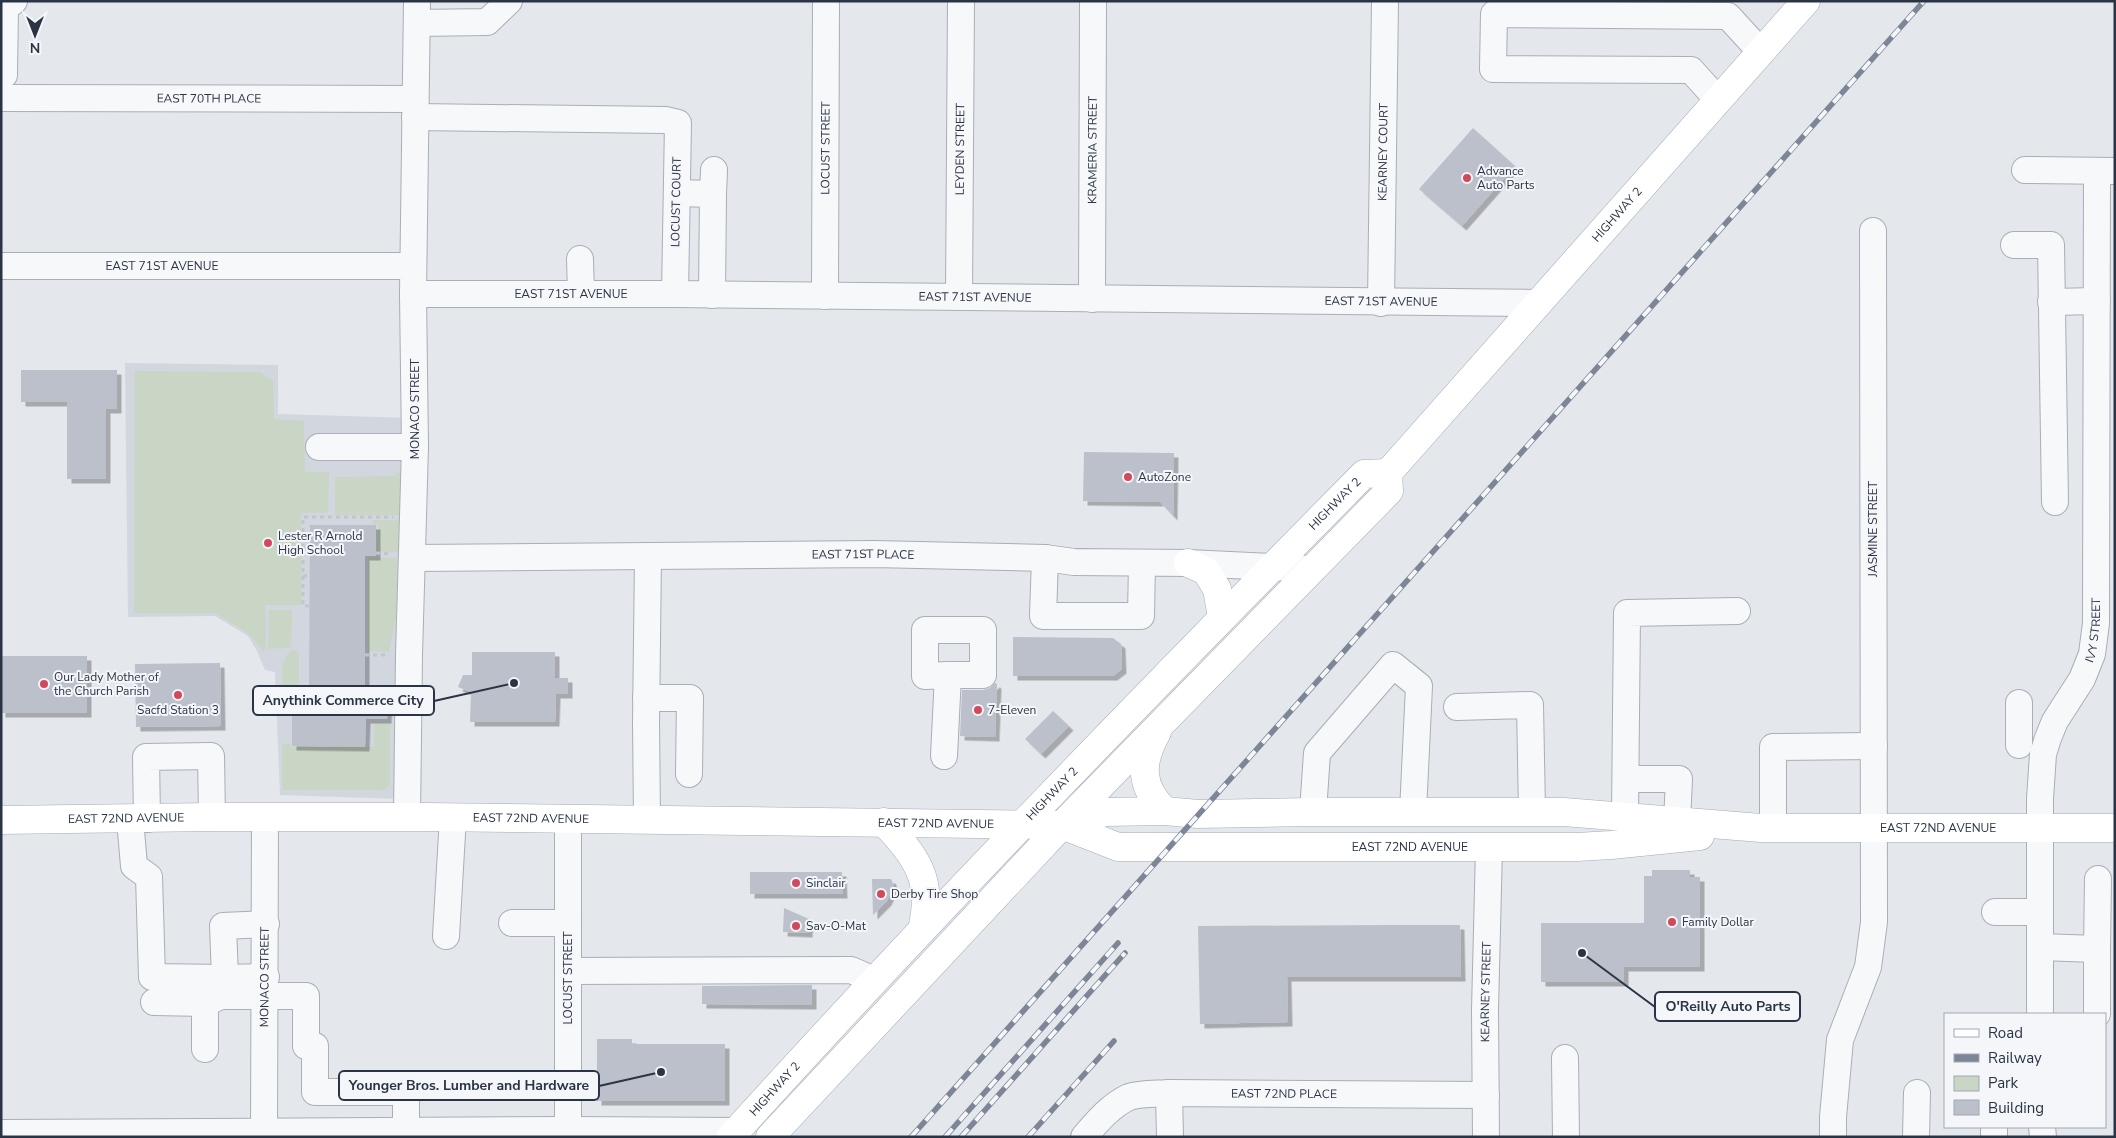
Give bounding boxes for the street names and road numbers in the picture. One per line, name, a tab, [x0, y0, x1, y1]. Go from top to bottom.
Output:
street label: EAST 70TH PLACE	[157, 90, 261, 107]
street label: KRAMERIA STREET	[1084, 95, 1101, 204]
street label: LOCUST STREET	[817, 101, 834, 195]
street label: LEYDEN STREET	[952, 102, 968, 195]
street label: KEARNEY COURT	[1374, 102, 1392, 201]
street label: LOCUST COURT	[667, 156, 685, 247]
street label: HIGHWAY 2	[1588, 184, 1645, 245]
street label: EAST 71ST AVENUE	[106, 258, 218, 274]
street label: EAST 71ST AVENUE	[515, 286, 627, 302]
street label: EAST 71ST AVENUE	[918, 289, 1032, 306]
street label: EAST 71ST AVENUE	[1324, 293, 1438, 310]
street label: MONACO STREET	[407, 358, 423, 459]
street label: HIGHWAY 2	[1305, 474, 1364, 534]
street label: JASMINE STREET	[1865, 480, 1881, 578]
street label: EAST 71ST PLACE	[812, 546, 914, 563]
street label: IVY STREET	[2081, 597, 2104, 665]
street label: HIGHWAY 2	[1023, 764, 1081, 824]
street label: EAST 72ND AVENUE	[68, 809, 184, 827]
street label: EAST 72ND AVENUE	[473, 810, 589, 827]
street label: EAST 72ND AVENUE	[878, 815, 994, 832]
street label: EAST 72ND AVENUE	[1880, 820, 1996, 836]
street label: EAST 72ND AVENUE	[1352, 839, 1468, 855]
street label: MONACO STREET	[256, 926, 273, 1027]
street label: LOCUST STREET	[560, 931, 576, 1025]
street label: KEARNEY STREET	[1477, 941, 1495, 1042]
street label: HIGHWAY 2	[746, 1058, 804, 1119]
street label: EAST 72ND PLACE	[1231, 1085, 1337, 1102]

